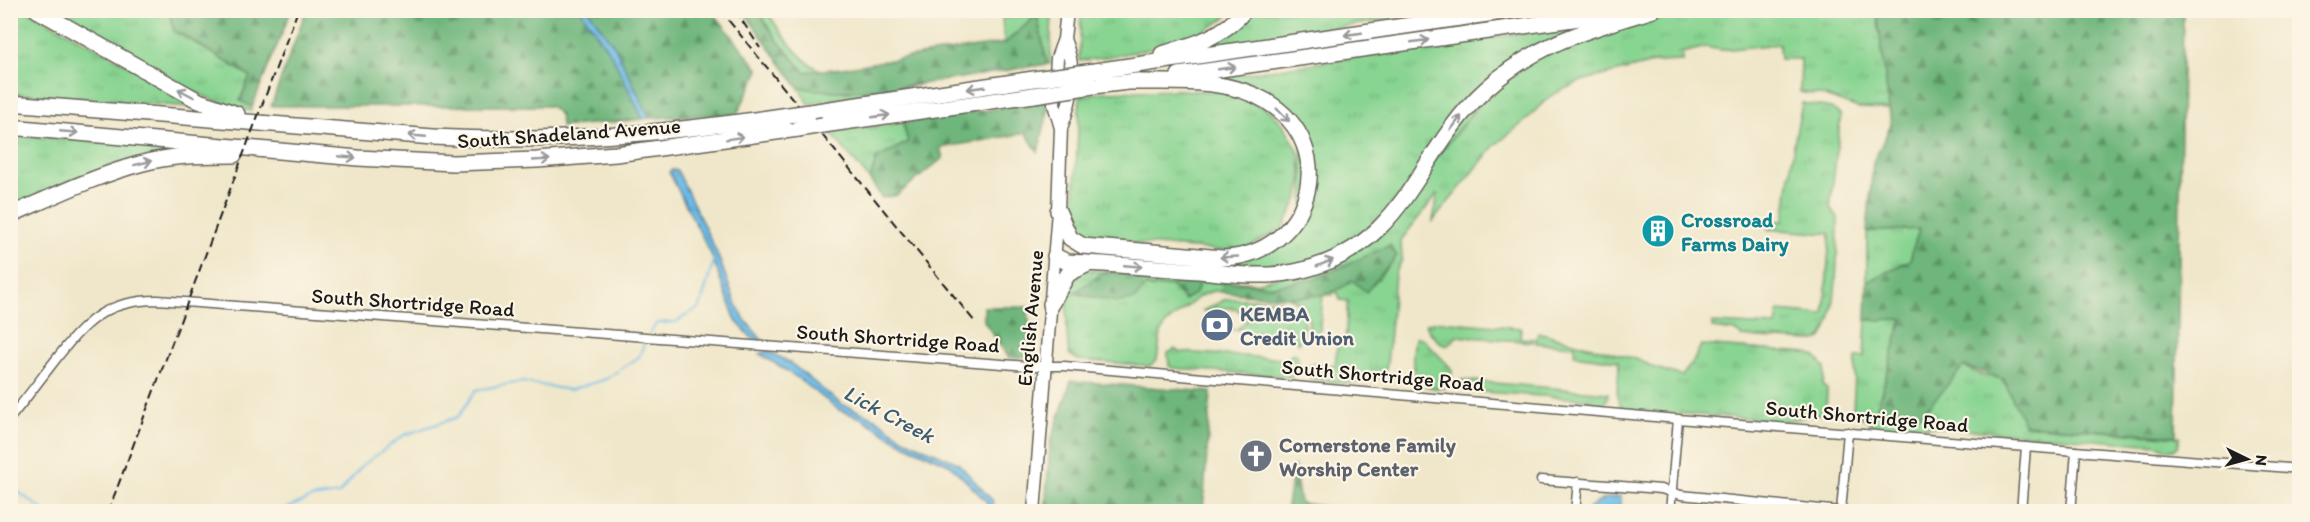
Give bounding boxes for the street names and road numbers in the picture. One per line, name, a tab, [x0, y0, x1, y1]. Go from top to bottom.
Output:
street label: South Shadeland Avenue	[456, 113, 682, 153]
street label: English Avenue	[1012, 249, 1048, 387]
street label: South Shortridge Road	[311, 282, 516, 322]
street label: South Shortridge Road	[796, 318, 1001, 358]
street label: South Shortridge Road	[1280, 354, 1486, 396]
street label: South Shortridge Road	[1764, 395, 1970, 437]

